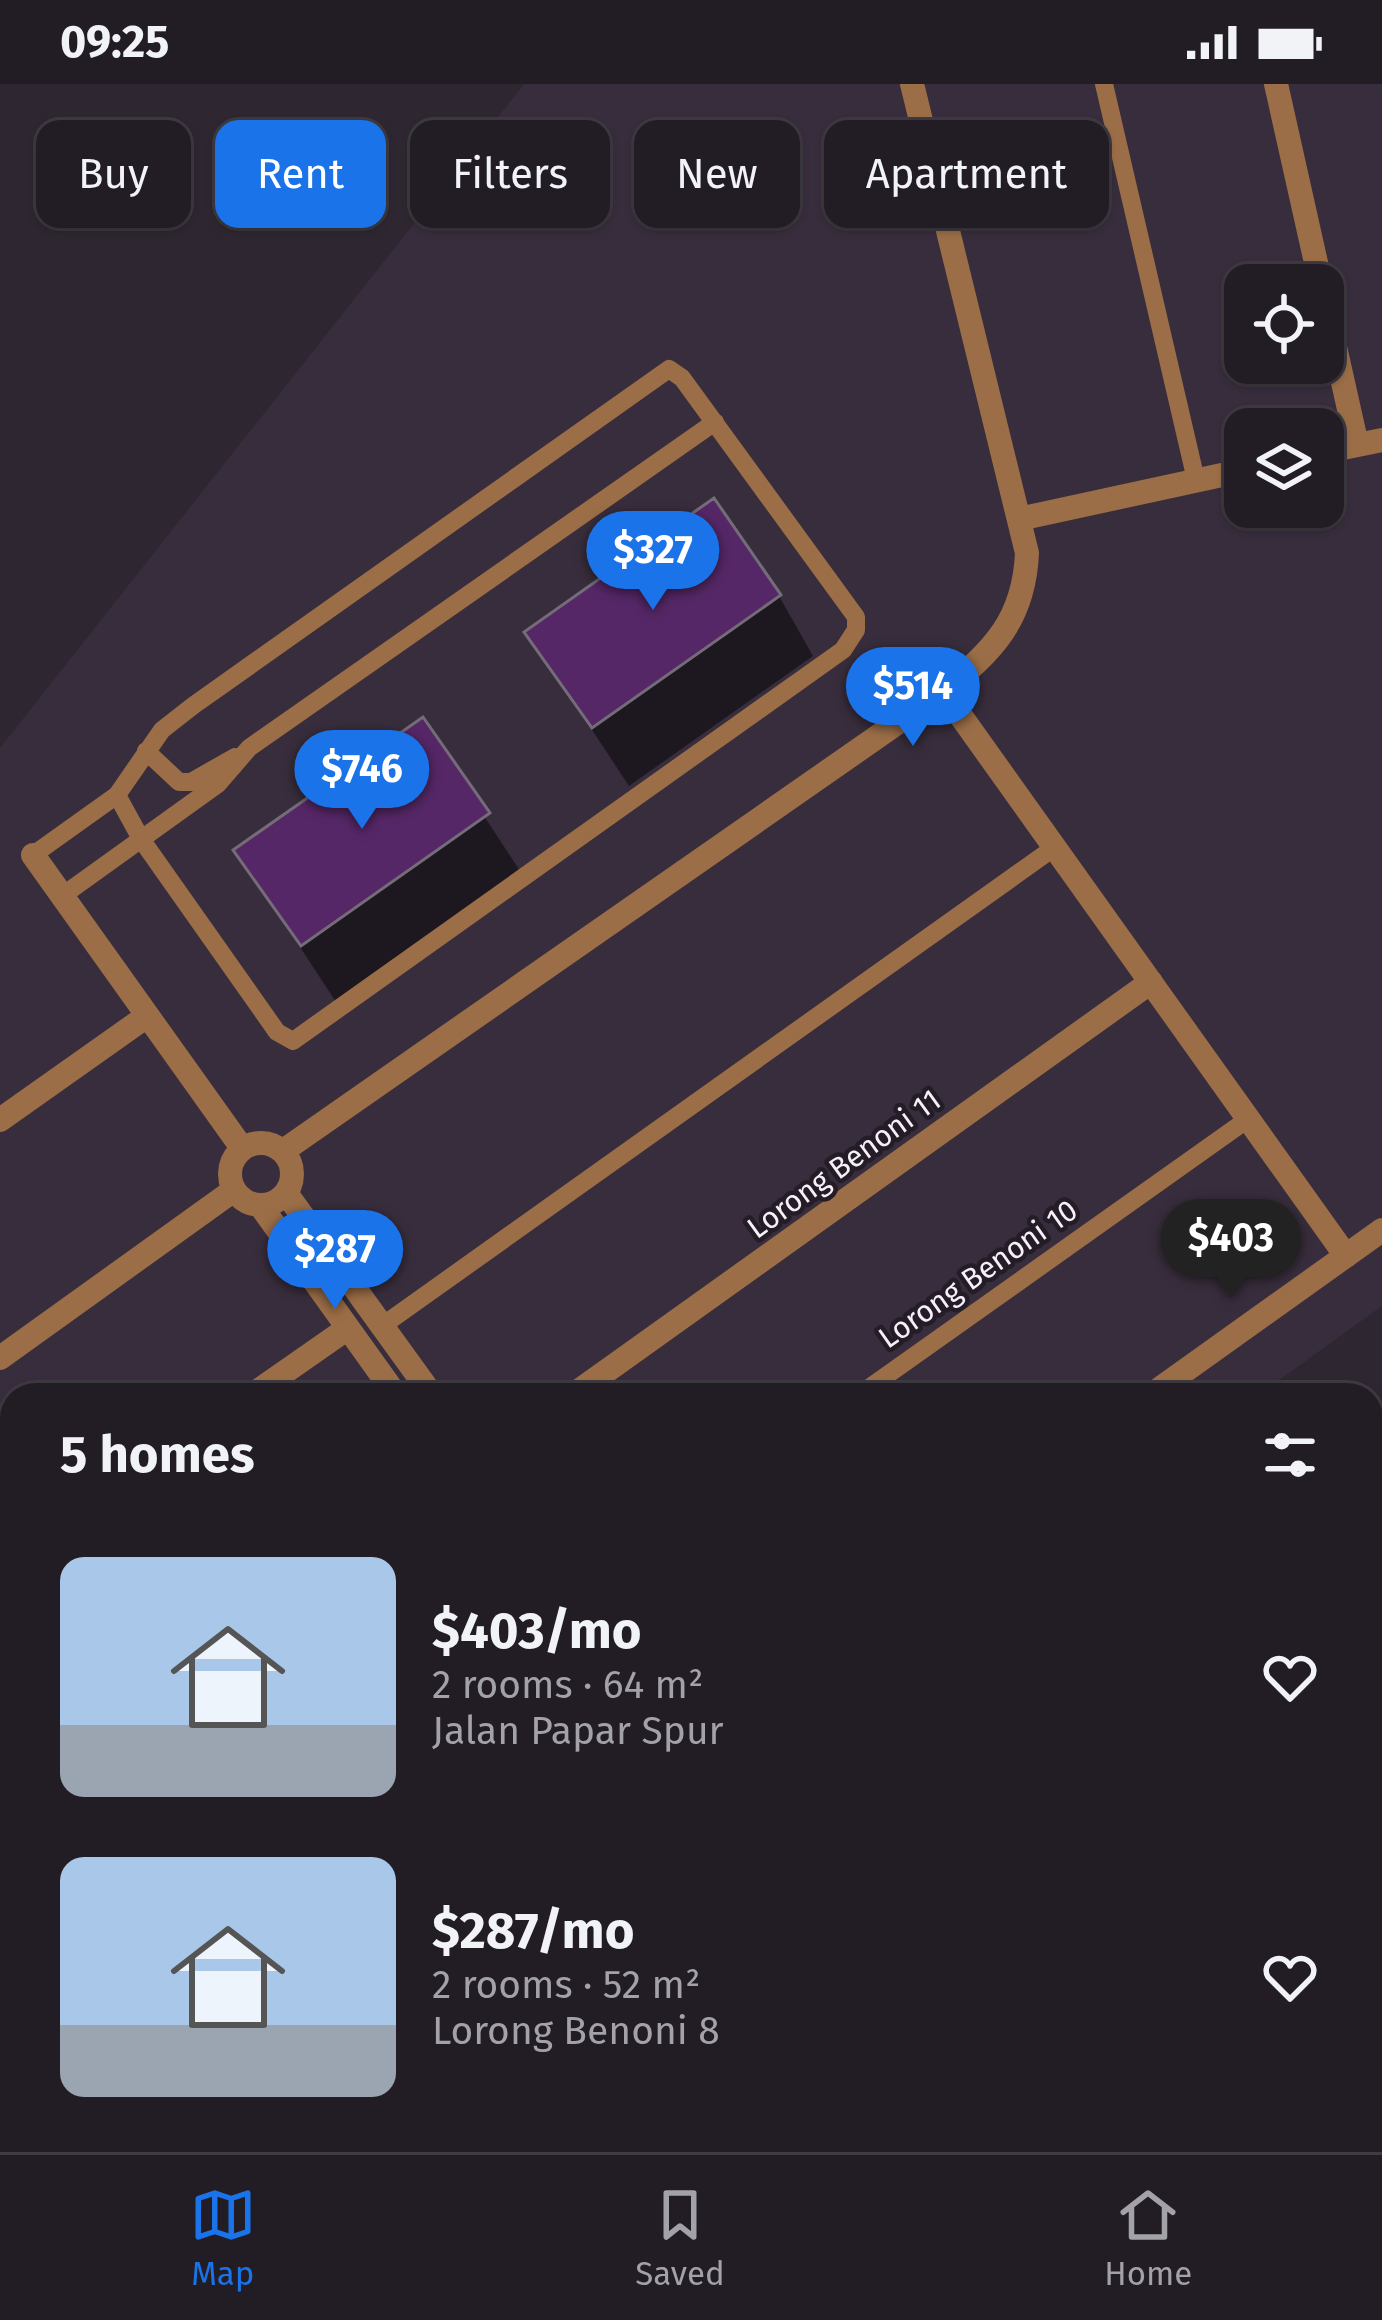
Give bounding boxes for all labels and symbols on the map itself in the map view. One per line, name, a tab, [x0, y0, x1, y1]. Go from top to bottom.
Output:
pin: $327	[582, 511, 724, 613]
pin: $514	[842, 647, 984, 749]
pin: $746	[291, 730, 433, 832]
street label: Lorong Benoni 11	[740, 1082, 948, 1246]
street label: Lorong Benoni 10	[872, 1192, 1084, 1356]
pin: $403	[1160, 1199, 1302, 1301]
pin: $287	[264, 1210, 406, 1312]

